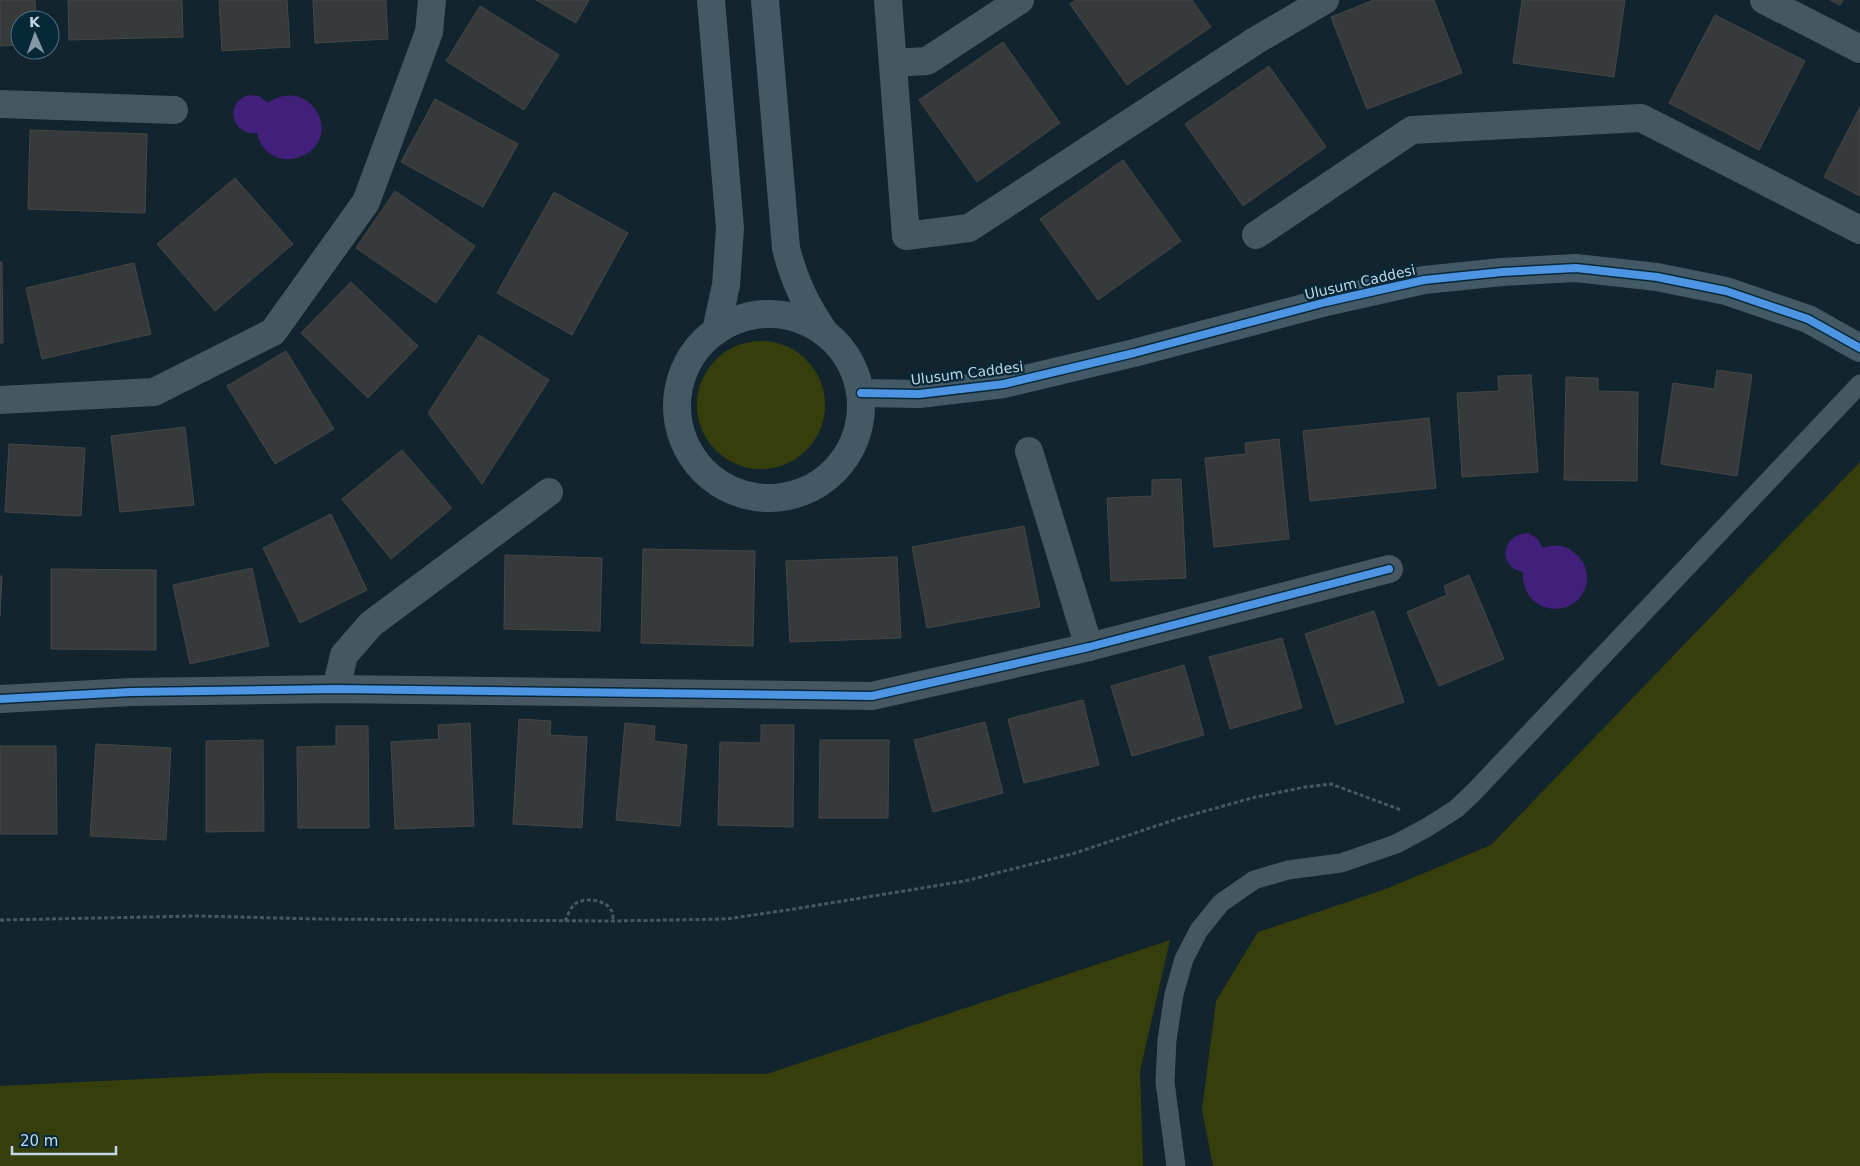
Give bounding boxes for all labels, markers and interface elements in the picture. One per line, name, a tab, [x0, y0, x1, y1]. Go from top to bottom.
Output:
north arrow	[10, 10, 60, 60]
text: K	[29, 14, 41, 30]
street label: Ulusum Caddesi	[1303, 261, 1417, 303]
street label: Ulusum Caddesi	[910, 358, 1024, 388]
scale bar	[12, 1124, 116, 1156]
text: 20 m	[20, 1132, 58, 1150]

